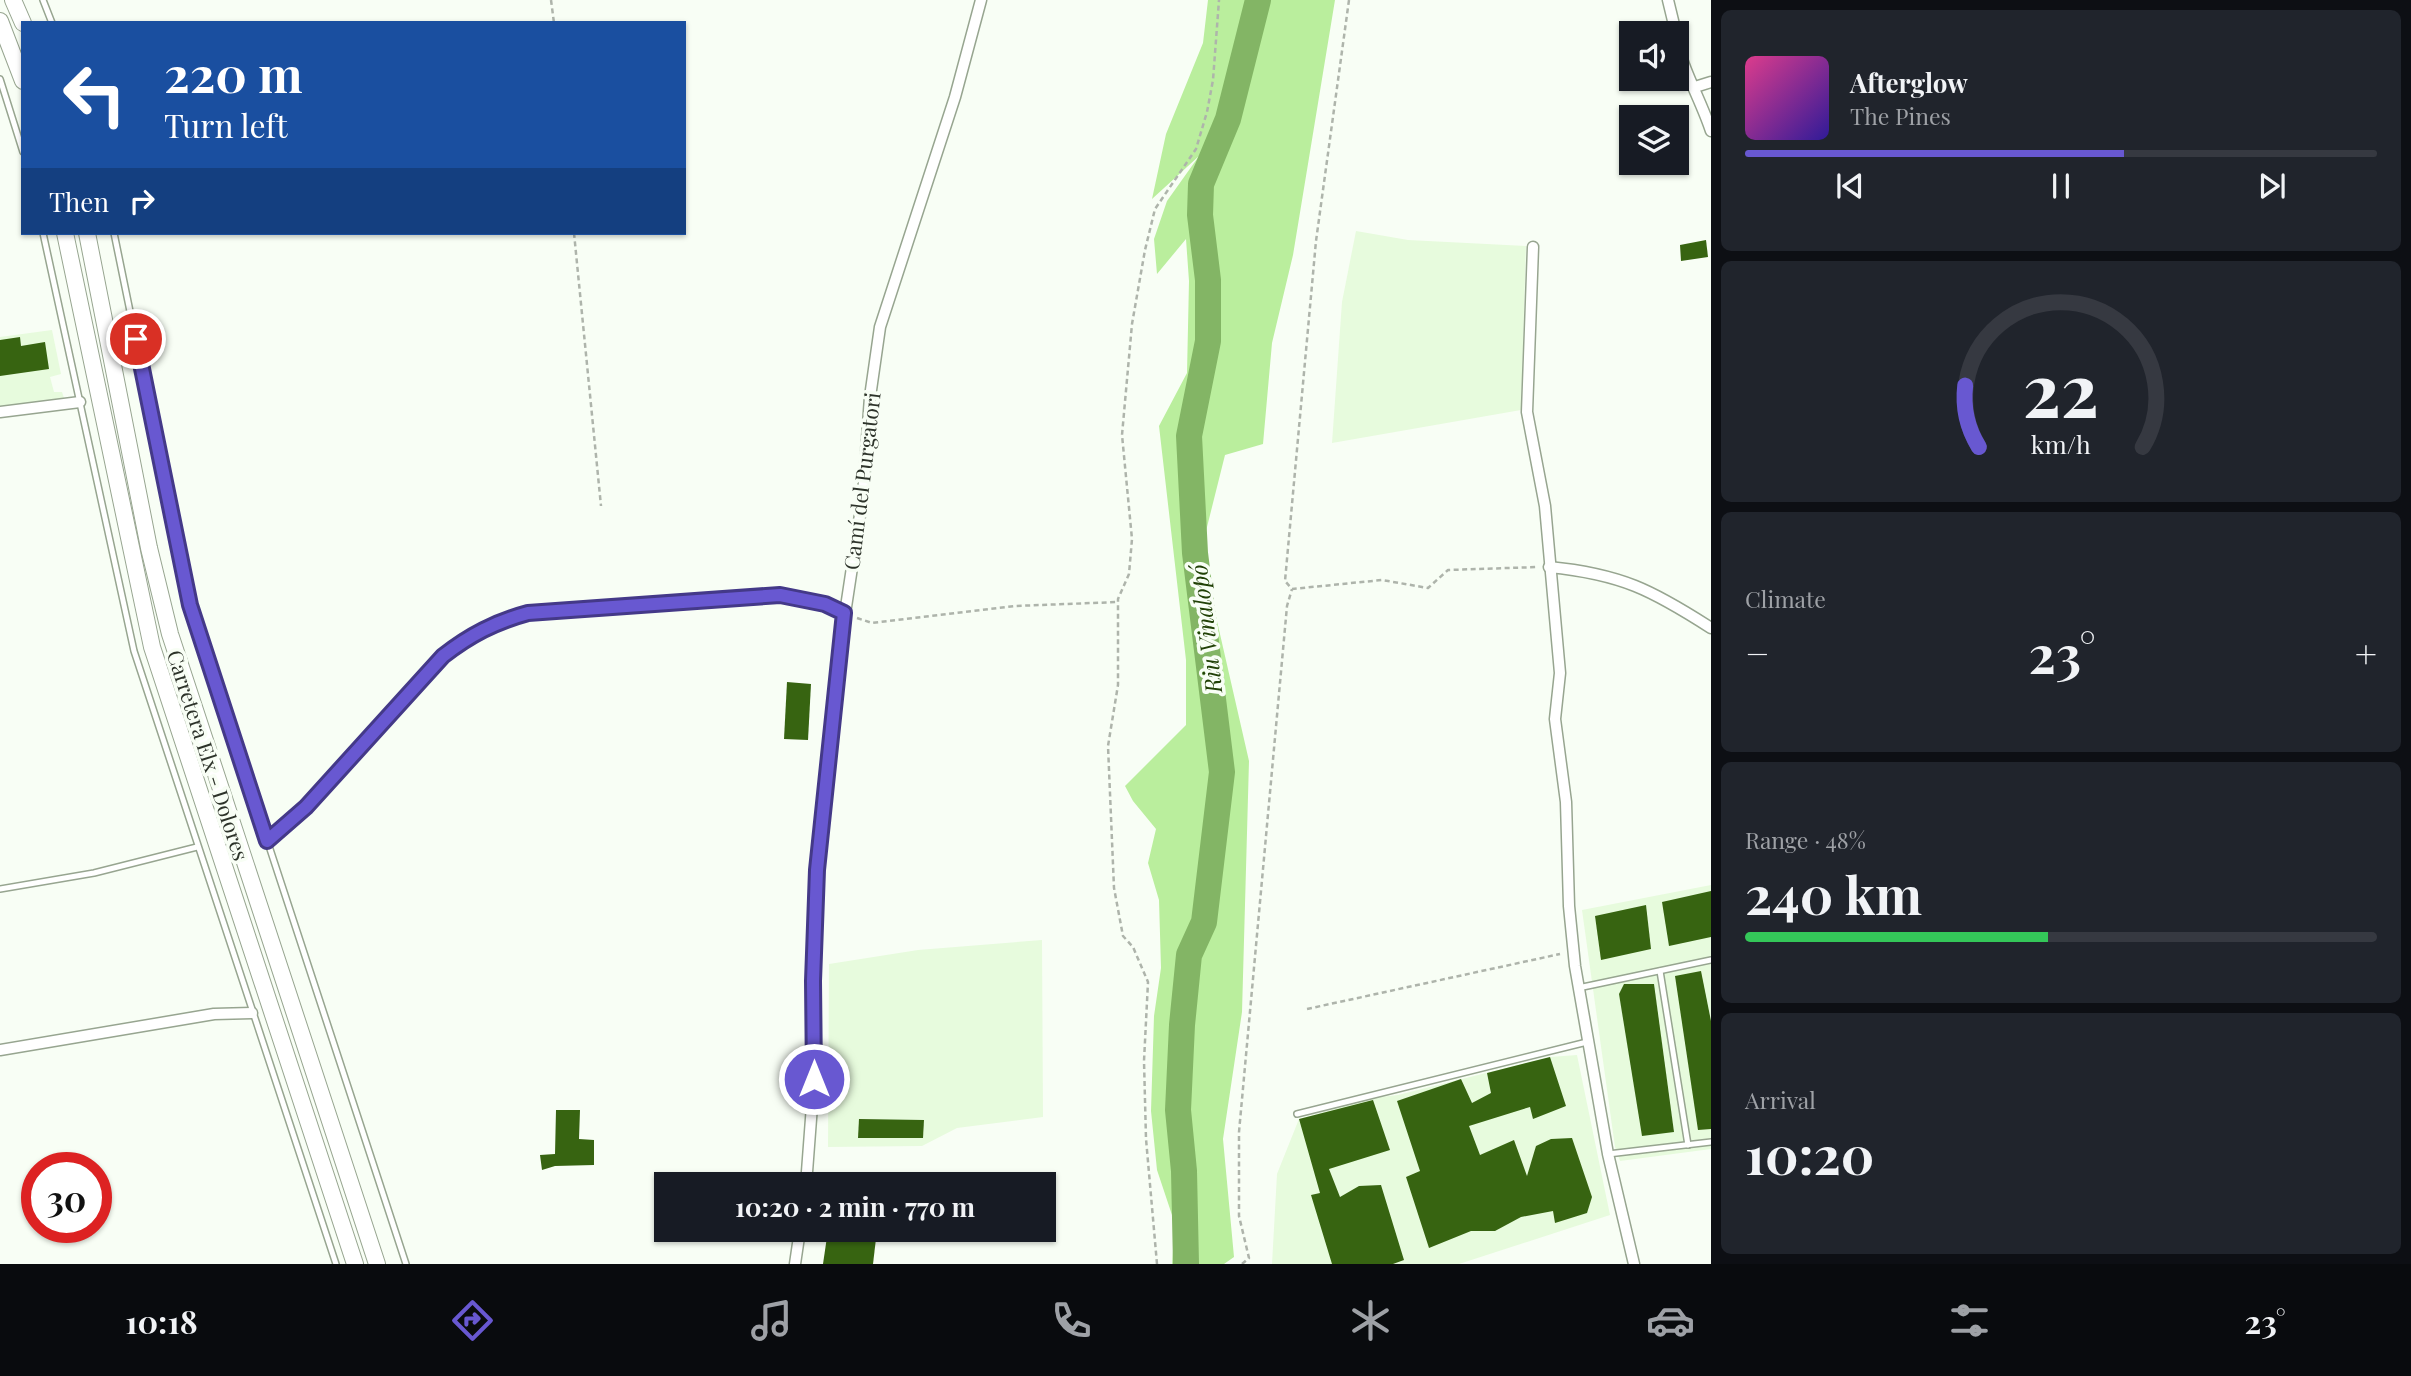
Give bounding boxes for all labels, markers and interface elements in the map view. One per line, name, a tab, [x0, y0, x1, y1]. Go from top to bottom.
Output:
map controls	[1619, 21, 1689, 175]
button: sound	[1619, 21, 1689, 91]
text: 220 m	[164, 40, 303, 105]
icon: left	[49, 49, 140, 140]
text: Afterglow	[1850, 65, 1968, 100]
text: The Pines	[1850, 100, 1951, 131]
text: Turn left	[164, 103, 288, 146]
button: layers	[1619, 105, 1689, 175]
icon: previous	[1831, 167, 1869, 205]
icon: pause	[2042, 167, 2080, 205]
icon: next	[2253, 167, 2291, 205]
icon: right	[123, 182, 161, 220]
text: Then	[49, 184, 109, 219]
pin	[106, 309, 166, 369]
icon: arrive	[117, 320, 155, 358]
text: 22	[2023, 339, 2099, 436]
street label: Camí del Purgatori	[836, 391, 886, 571]
text: km/h	[2031, 427, 2091, 460]
water label: Riu Vinalopó	[1182, 562, 1228, 696]
text: Climate	[1745, 583, 1826, 614]
text: 23°	[2029, 618, 2096, 687]
text: −	[1745, 627, 1770, 678]
text: +	[2355, 627, 2377, 678]
street label: Carretera Elx - Dolores	[162, 646, 256, 864]
text: Range · 48%	[1745, 824, 1866, 855]
text: 240 km	[1745, 859, 1922, 928]
position arrow	[777, 1042, 851, 1116]
text: Arrival	[1745, 1084, 1816, 1115]
text: 10:20	[1745, 1119, 1874, 1188]
speed limit sign: 30	[21, 1152, 112, 1243]
text: 10:20 · 2 min · 770 m	[735, 1189, 975, 1224]
icon: directions	[448, 1296, 497, 1345]
icon: music	[747, 1296, 796, 1345]
icon: phone	[1047, 1296, 1096, 1345]
icon: climate	[1346, 1296, 1395, 1345]
icon: car	[1646, 1296, 1695, 1345]
icon: filters	[1945, 1296, 1994, 1345]
text: 10:18	[125, 1299, 198, 1342]
text: 23°	[2244, 1299, 2286, 1342]

